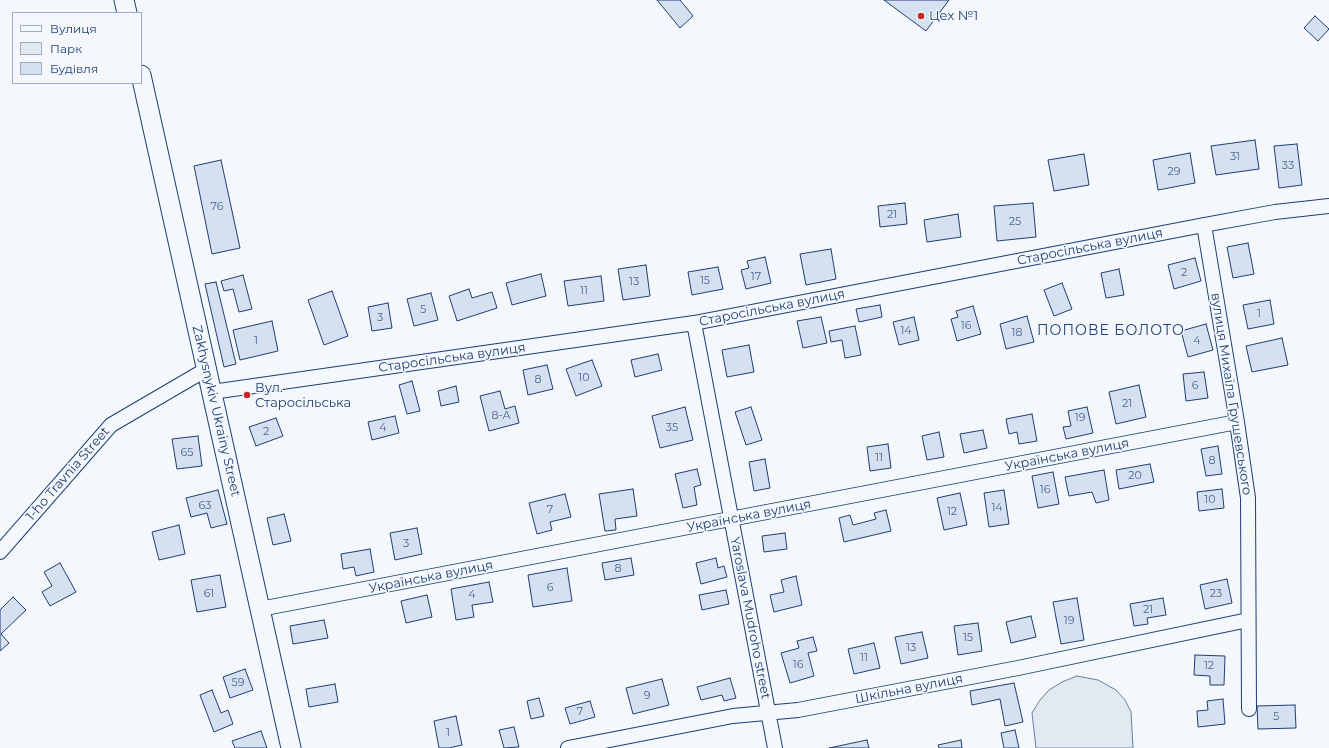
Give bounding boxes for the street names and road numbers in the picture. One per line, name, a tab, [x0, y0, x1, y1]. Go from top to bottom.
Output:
street label: Старосільська вулиця	[1016, 225, 1164, 269]
street label: Старосільська вулиця	[698, 286, 846, 330]
street label: вулиця Михаїла Грушевського	[1207, 292, 1255, 496]
street label: Zakhysnykiv Ukrainy Street	[189, 324, 243, 498]
street label: Старосільська вулиця	[378, 340, 526, 376]
street label: 1-ho Travnia Street	[23, 424, 113, 524]
street label: Українська вулиця	[1003, 435, 1131, 475]
street label: Українська вулиця	[685, 496, 813, 536]
street label: Yaroslava Mudroho street	[727, 536, 773, 700]
street label: Українська вулиця	[367, 557, 495, 597]
street label: Шкільна вулиця	[854, 671, 964, 707]

